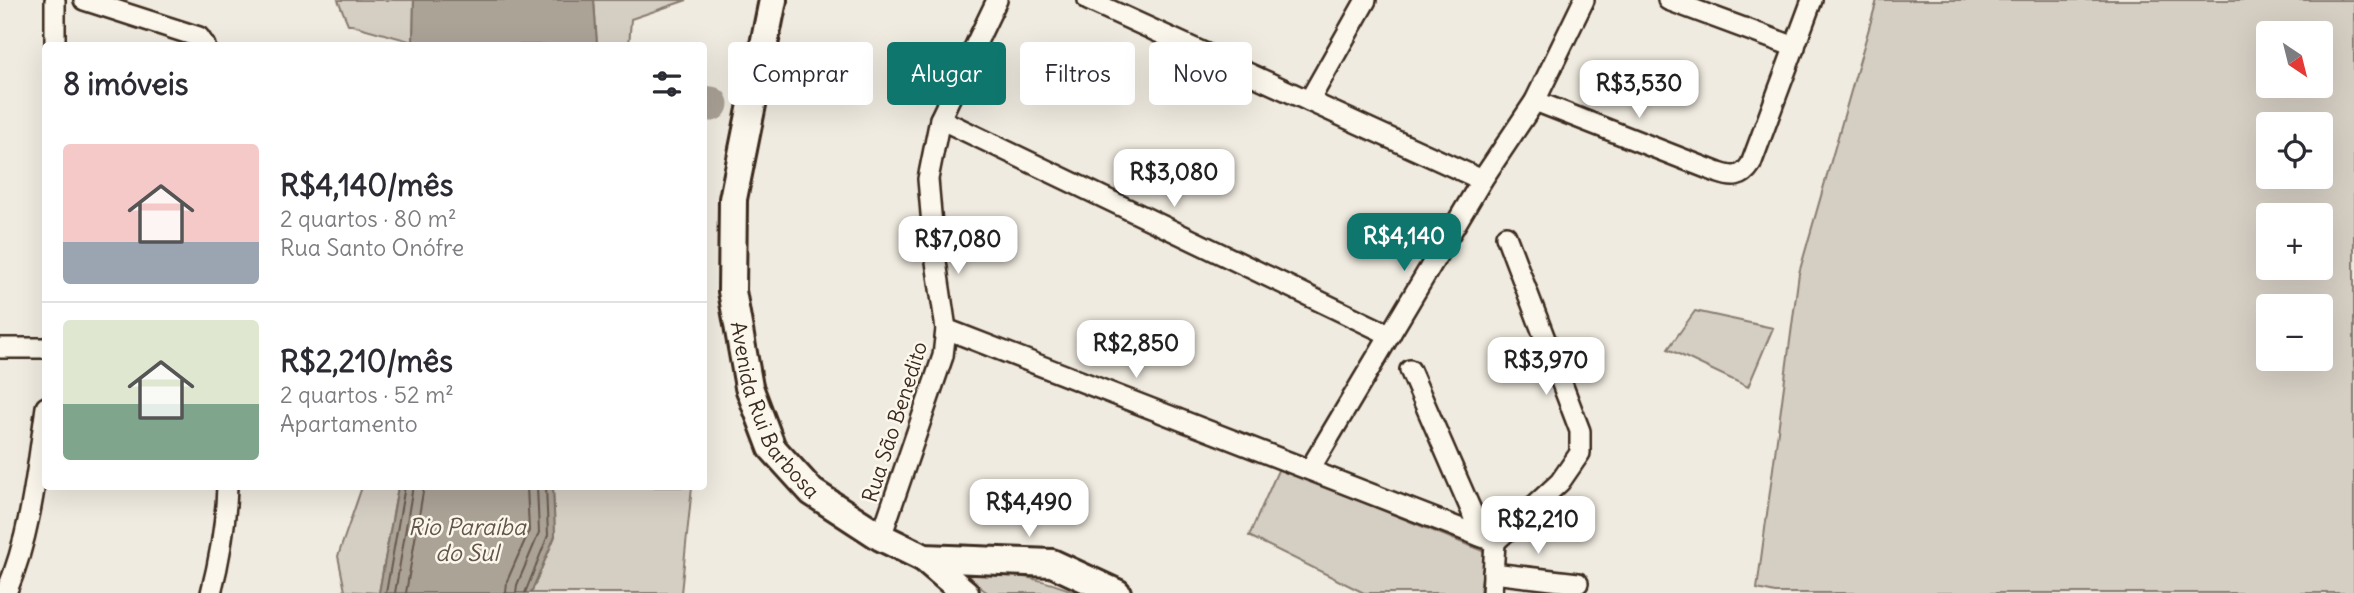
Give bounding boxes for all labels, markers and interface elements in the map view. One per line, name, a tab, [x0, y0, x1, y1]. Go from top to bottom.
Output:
north arrow	[2256, 21, 2333, 98]
map controls	[2256, 21, 2333, 371]
chip: Comprar	[728, 42, 873, 105]
chip: Alugar	[887, 42, 1006, 105]
chip: Filtros	[1020, 42, 1135, 105]
chip: Novo	[1149, 42, 1252, 105]
pin: R$3,530	[1574, 60, 1704, 120]
text: 8 imóveis	[63, 65, 188, 103]
icon: filters	[648, 65, 686, 103]
text: R$3,530	[1596, 68, 1682, 97]
button: locate	[2256, 112, 2333, 189]
pin: R$3,080	[1109, 150, 1239, 209]
text: R$3,080	[1130, 157, 1218, 186]
text: R$4,140/mês	[280, 166, 453, 204]
icon: home	[119, 172, 203, 256]
button: +	[2256, 203, 2333, 280]
text: 2 quartos · 80 m²	[280, 204, 456, 233]
pin: R$4,140	[1339, 214, 1469, 273]
pin: R$7,080	[893, 216, 1023, 276]
text: R$4,140	[1363, 221, 1445, 250]
text: R$7,080	[915, 224, 1002, 253]
text: Rua Santo Onófre	[280, 233, 464, 262]
button: −	[2256, 294, 2333, 371]
street label: Avenida Rui Barbosa	[725, 319, 826, 504]
pin: R$2,850	[1071, 320, 1201, 380]
text: R$2,850	[1093, 328, 1179, 357]
street label: Rua São Benedito	[856, 338, 933, 506]
pin: R$3,970	[1481, 338, 1611, 397]
text: R$2,210/mês	[280, 342, 453, 380]
text: R$3,970	[1504, 345, 1588, 374]
icon: home	[119, 348, 203, 432]
text: 2 quartos · 52 m²	[280, 380, 454, 409]
text: Apartamento	[280, 409, 418, 438]
pin: R$4,490	[964, 480, 1094, 539]
text: R$4,490	[986, 487, 1072, 516]
pin: R$2,210	[1473, 496, 1603, 556]
text: R$2,210	[1497, 504, 1579, 533]
water label: Rio Paraíba do Sul	[408, 512, 528, 567]

